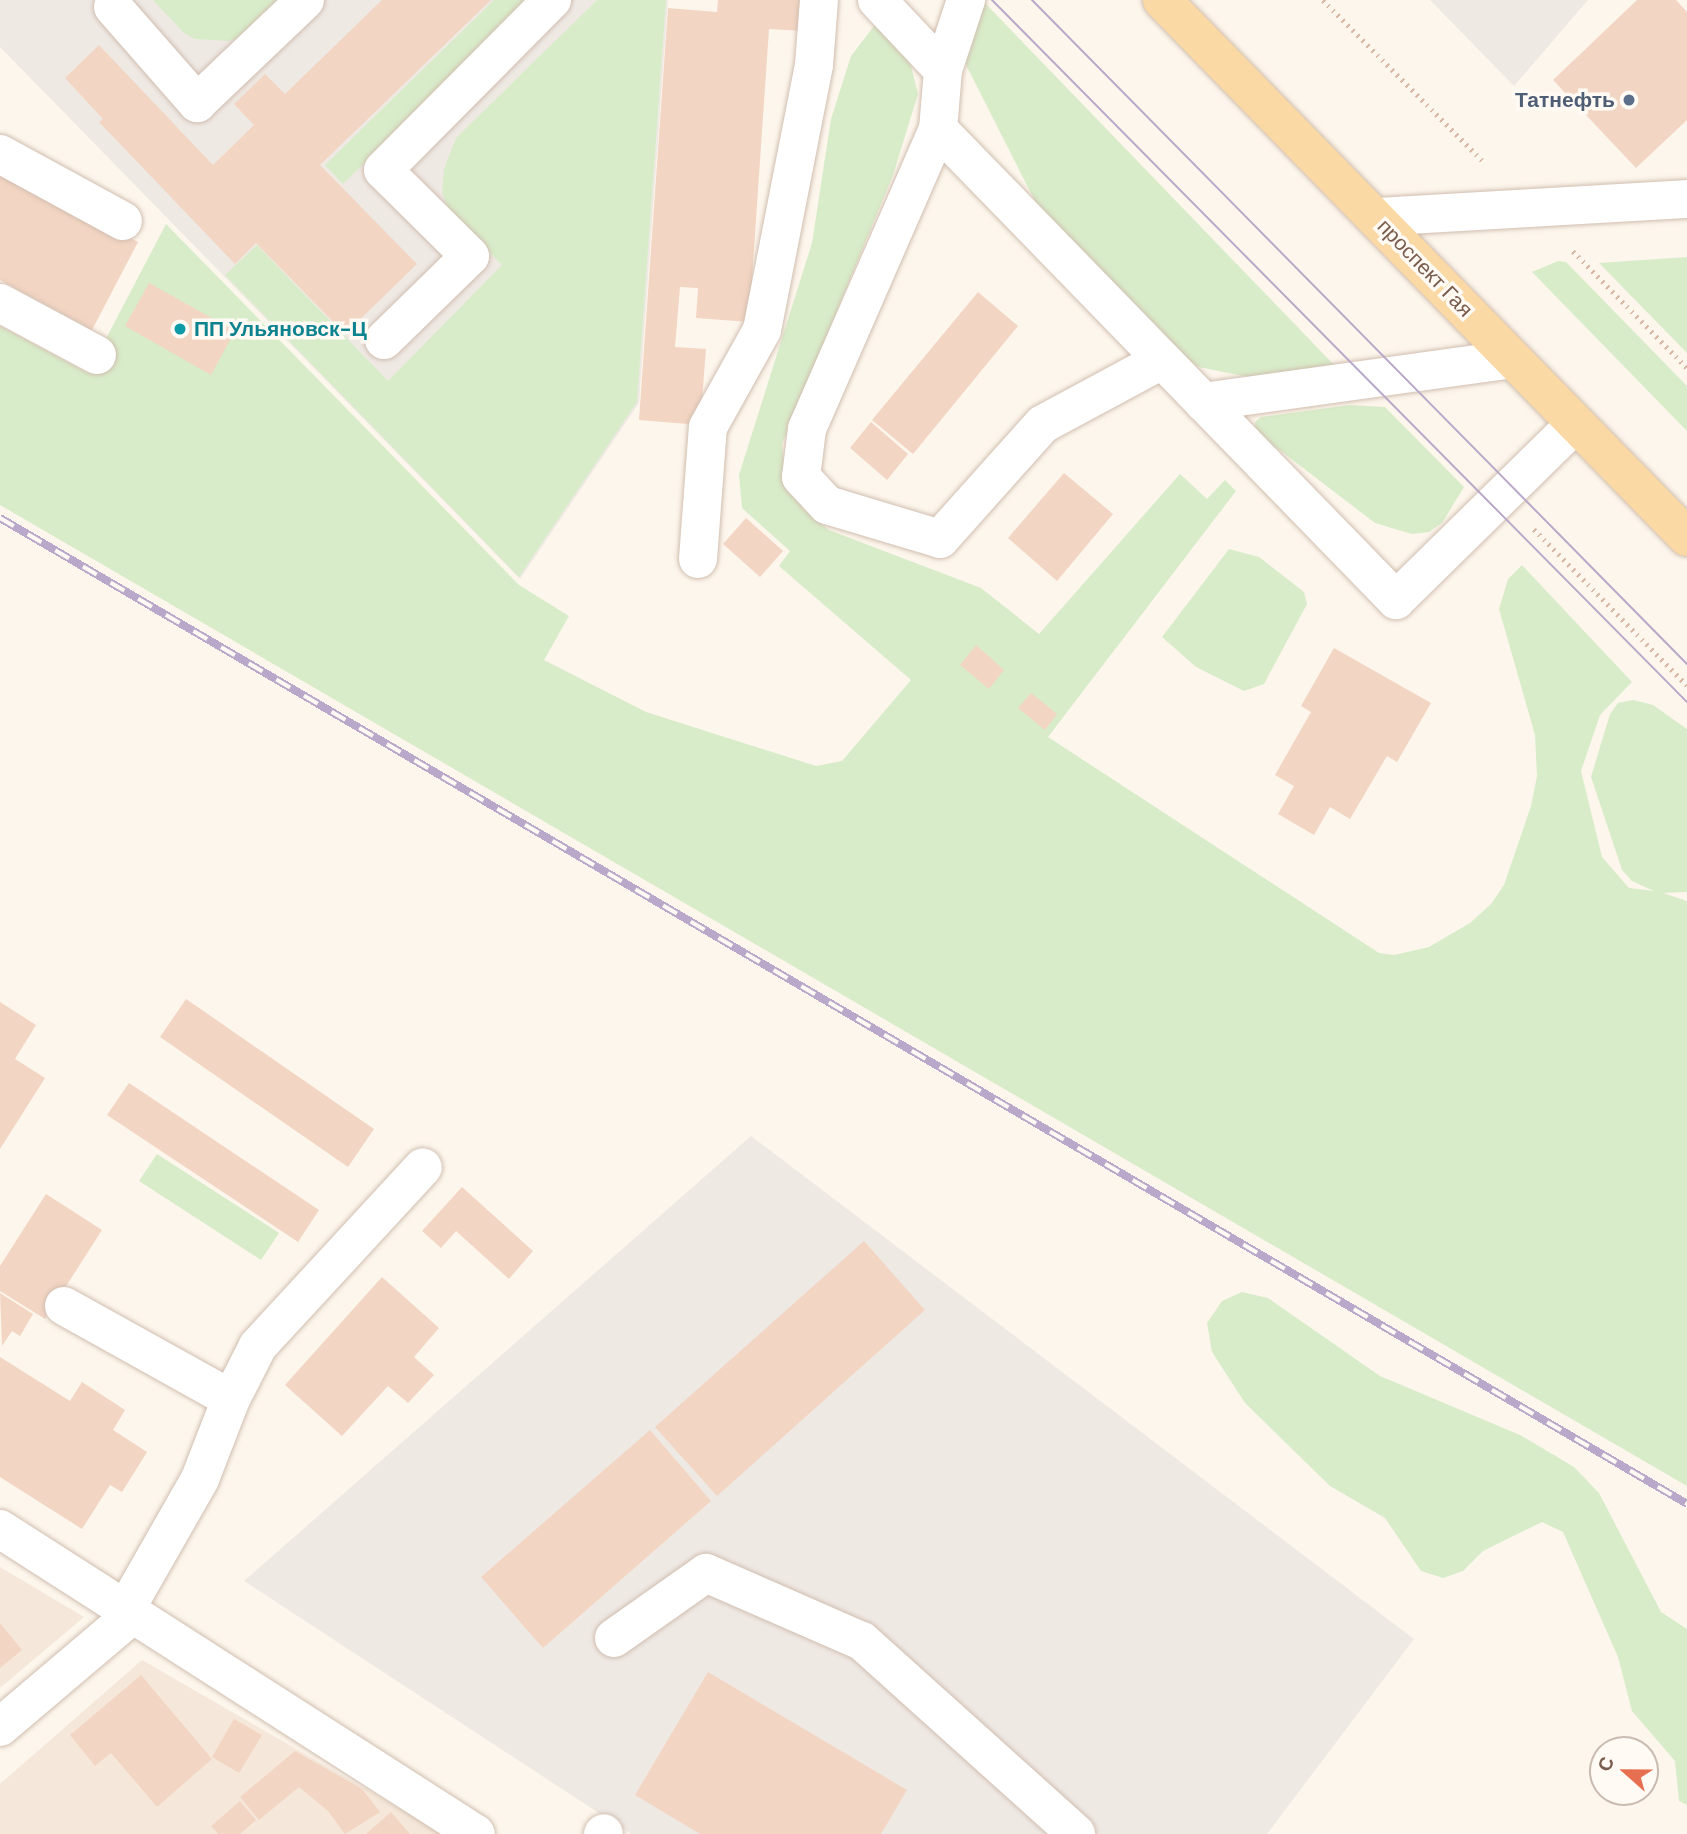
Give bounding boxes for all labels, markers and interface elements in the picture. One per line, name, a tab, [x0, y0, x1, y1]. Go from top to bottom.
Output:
place label: Татнефть	[1515, 87, 1615, 113]
marker: Татнефть	[1621, 92, 1637, 108]
street label: проспект Гая	[1372, 214, 1478, 322]
place label: ПП Ульяновск-Ц	[194, 316, 367, 342]
marker: ПП Ульяновск-Ц	[172, 321, 188, 337]
north arrow	[1589, 1736, 1659, 1806]
text: С	[1592, 1753, 1620, 1775]

